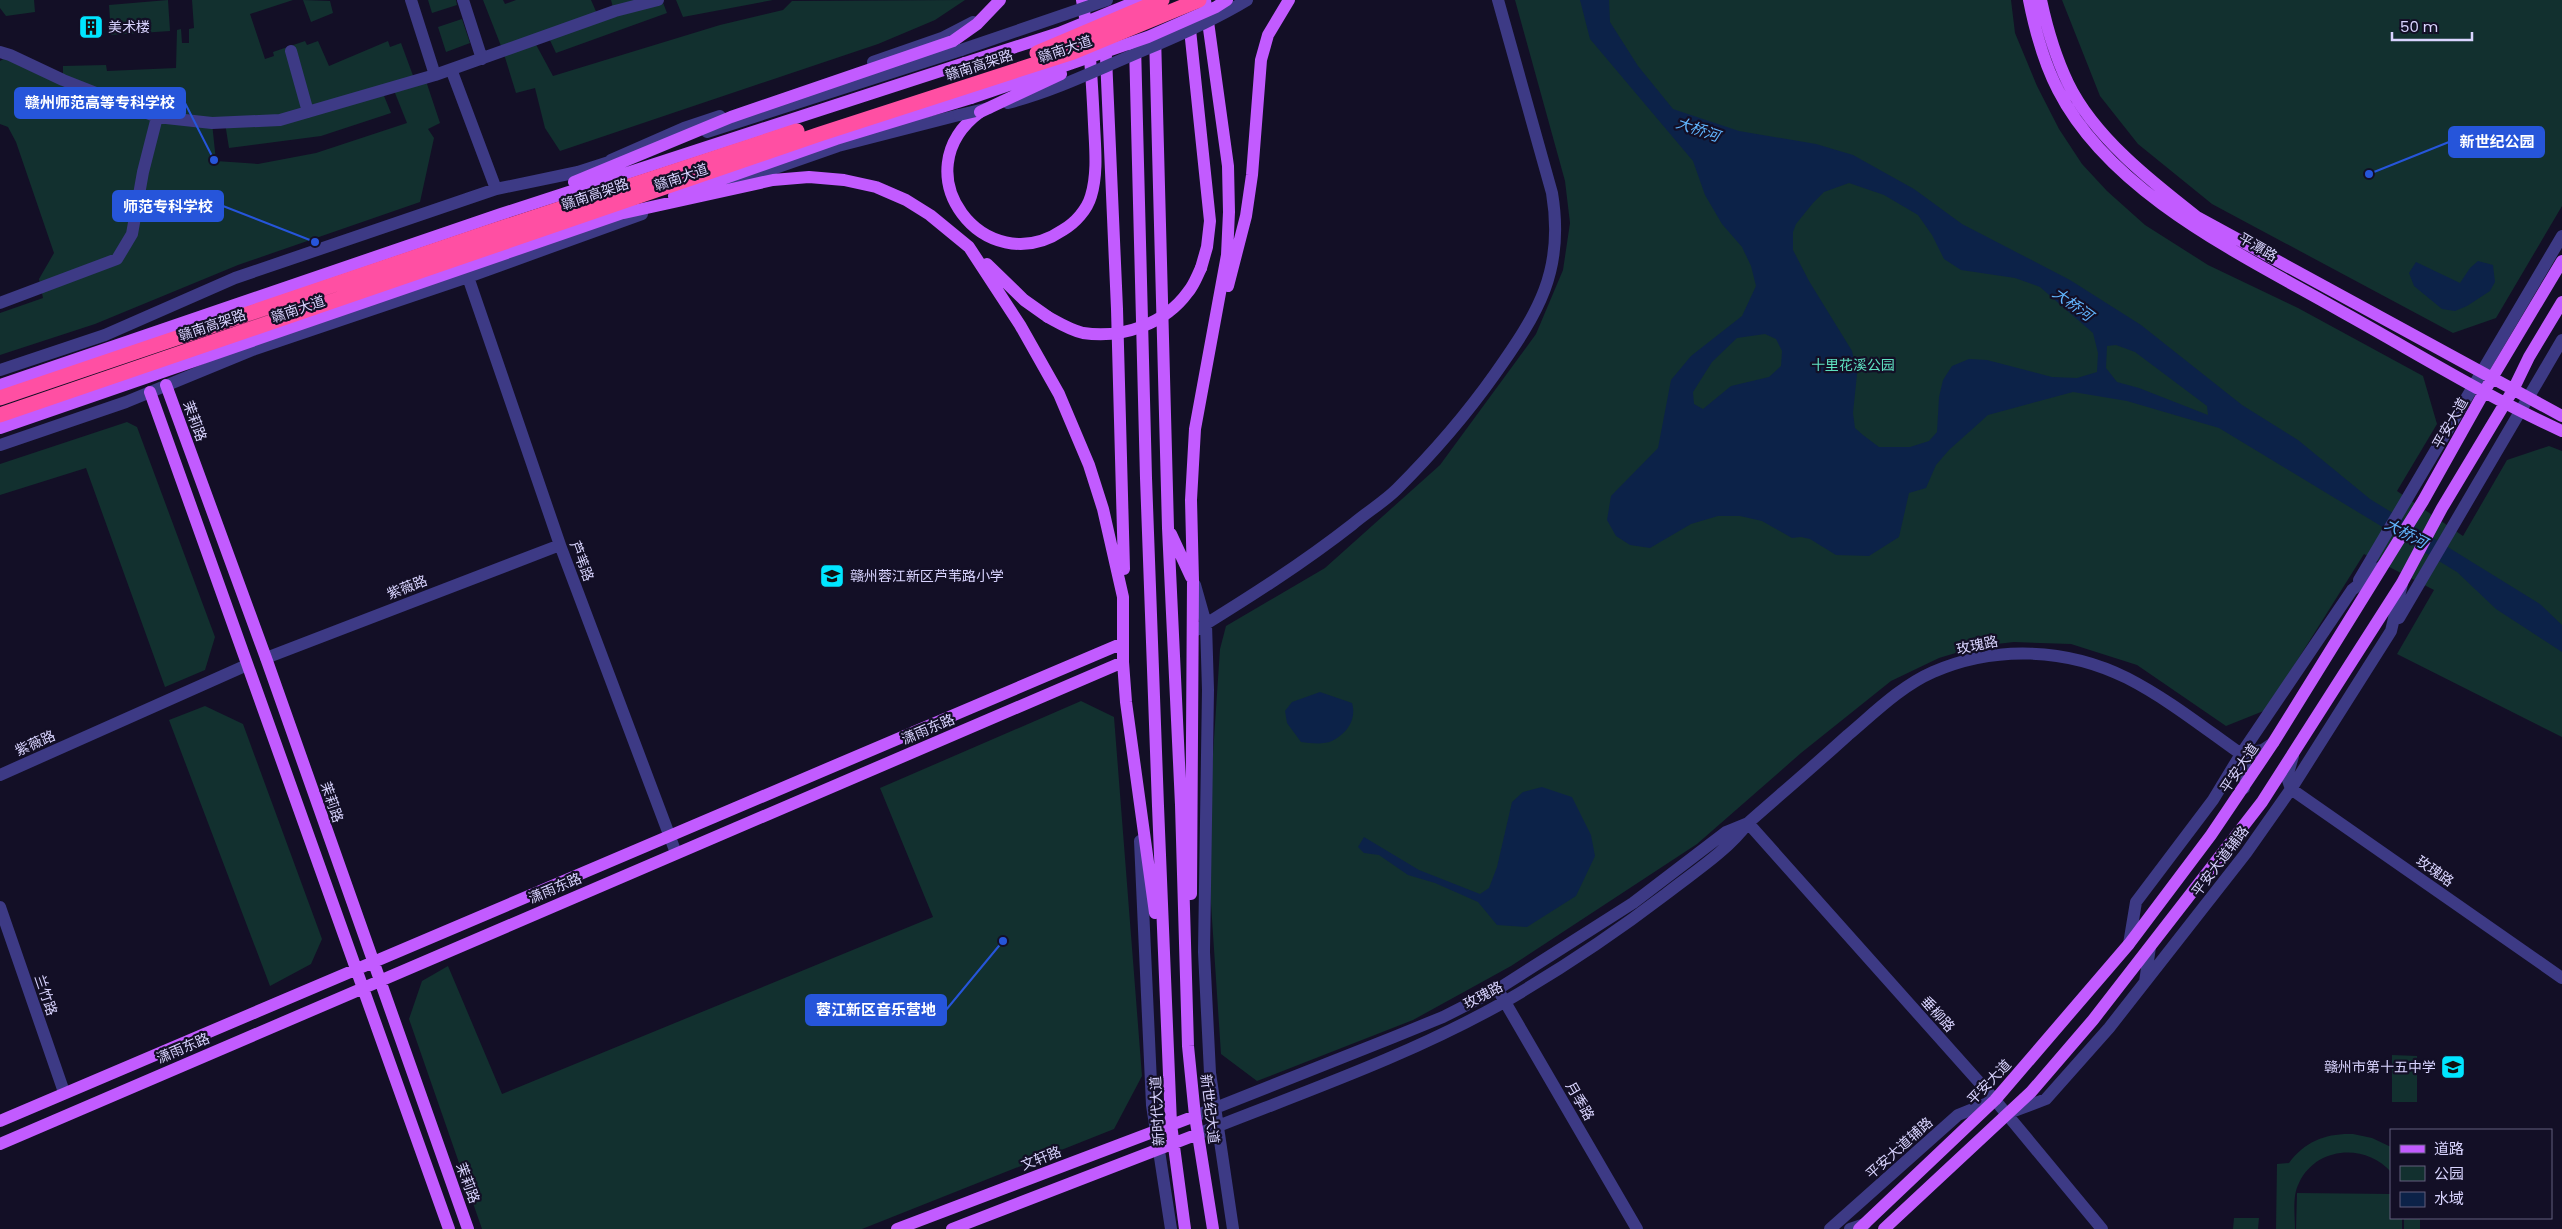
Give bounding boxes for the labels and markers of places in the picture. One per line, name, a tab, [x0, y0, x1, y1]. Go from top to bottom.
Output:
building icon: 美术楼	[78, 14, 104, 40]
place label: 美术楼	[108, 17, 150, 37]
callout: 赣州师范高等专科学校	[15, 88, 185, 118]
callout: 新世纪公园	[2449, 127, 2544, 157]
callout: 师范专科学校	[113, 191, 223, 221]
school or university icon: 赣州蓉江新区芦苇路小学	[819, 563, 845, 589]
place label: 赣州蓉江新区芦苇路小学	[850, 566, 1004, 586]
callout: 蓉江新区音乐营地	[806, 995, 946, 1025]
school or university icon: 赣州市第十五中学	[2440, 1054, 2466, 1080]
place label: 赣州市第十五中学	[2324, 1057, 2436, 1077]

